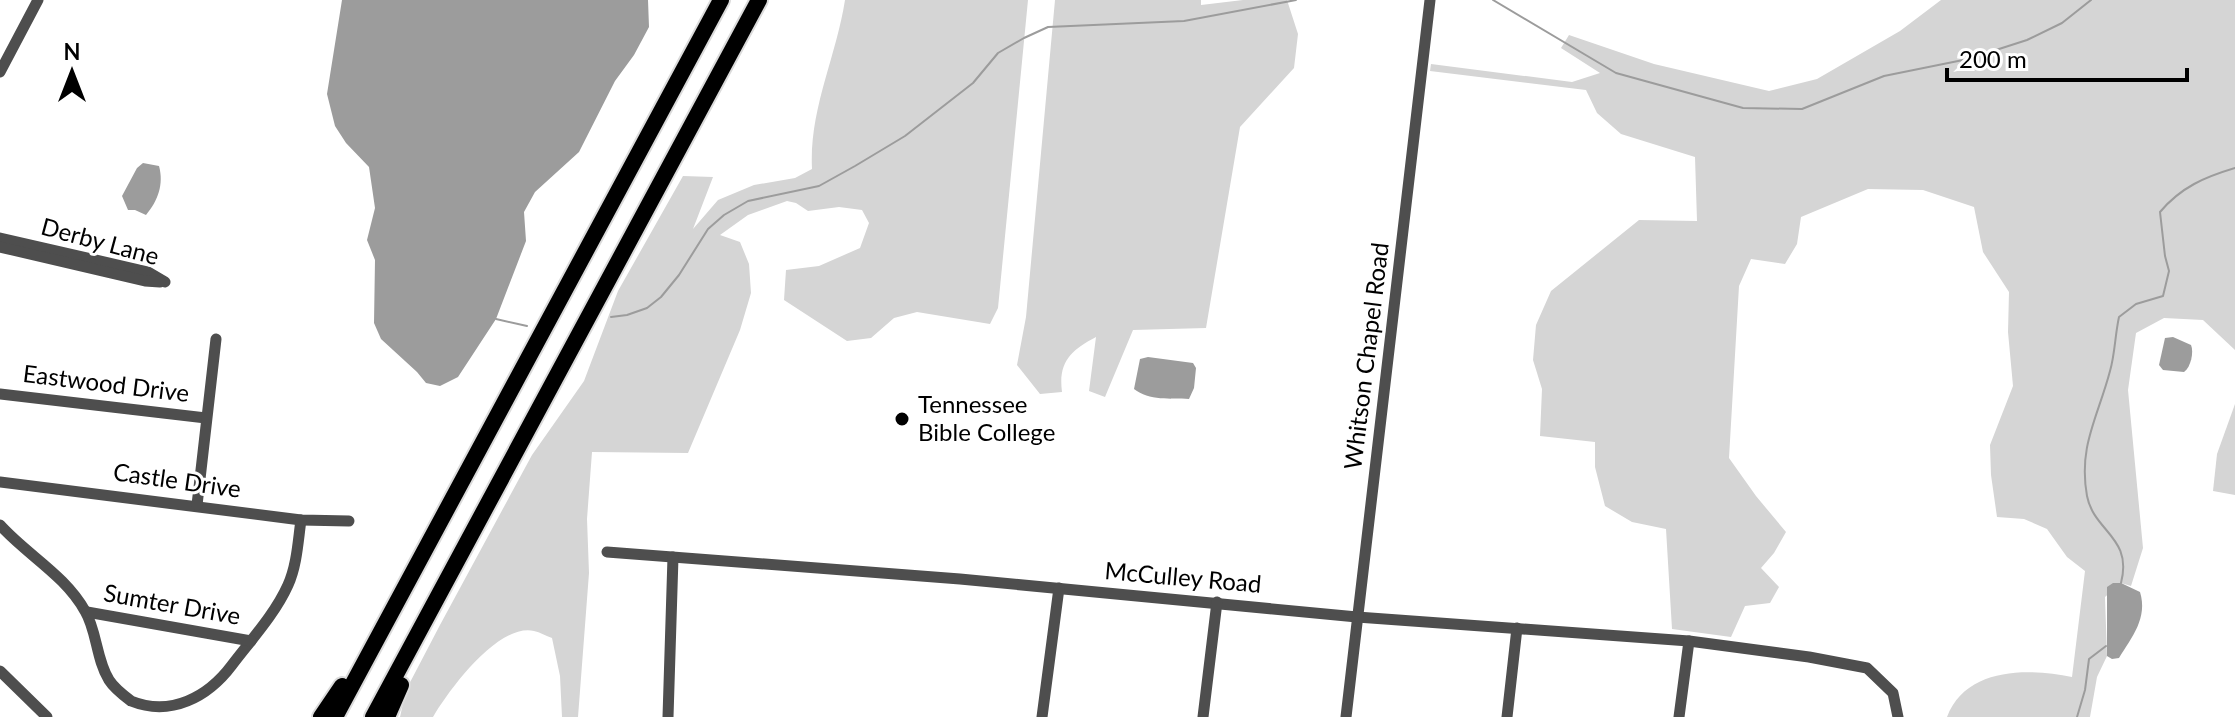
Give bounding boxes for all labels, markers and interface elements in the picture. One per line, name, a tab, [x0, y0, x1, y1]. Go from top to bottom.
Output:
north arrow	[32, 32, 112, 112]
scale bar	[1947, 32, 2187, 82]
text: N	[64, 38, 80, 65]
text: 200 m	[1959, 44, 2027, 73]
street label: Derby Lane	[38, 211, 163, 270]
street label: Whitson Chapel Road	[1337, 241, 1394, 471]
street label: Eastwood Drive	[21, 358, 191, 407]
place label: Tennessee Bible College	[918, 389, 1055, 446]
marker: Tennessee Bible College	[893, 410, 911, 428]
street label: Castle Drive	[111, 456, 243, 503]
street label: McCulley Road	[1104, 555, 1263, 598]
street label: Sumter Drive	[102, 577, 243, 630]

